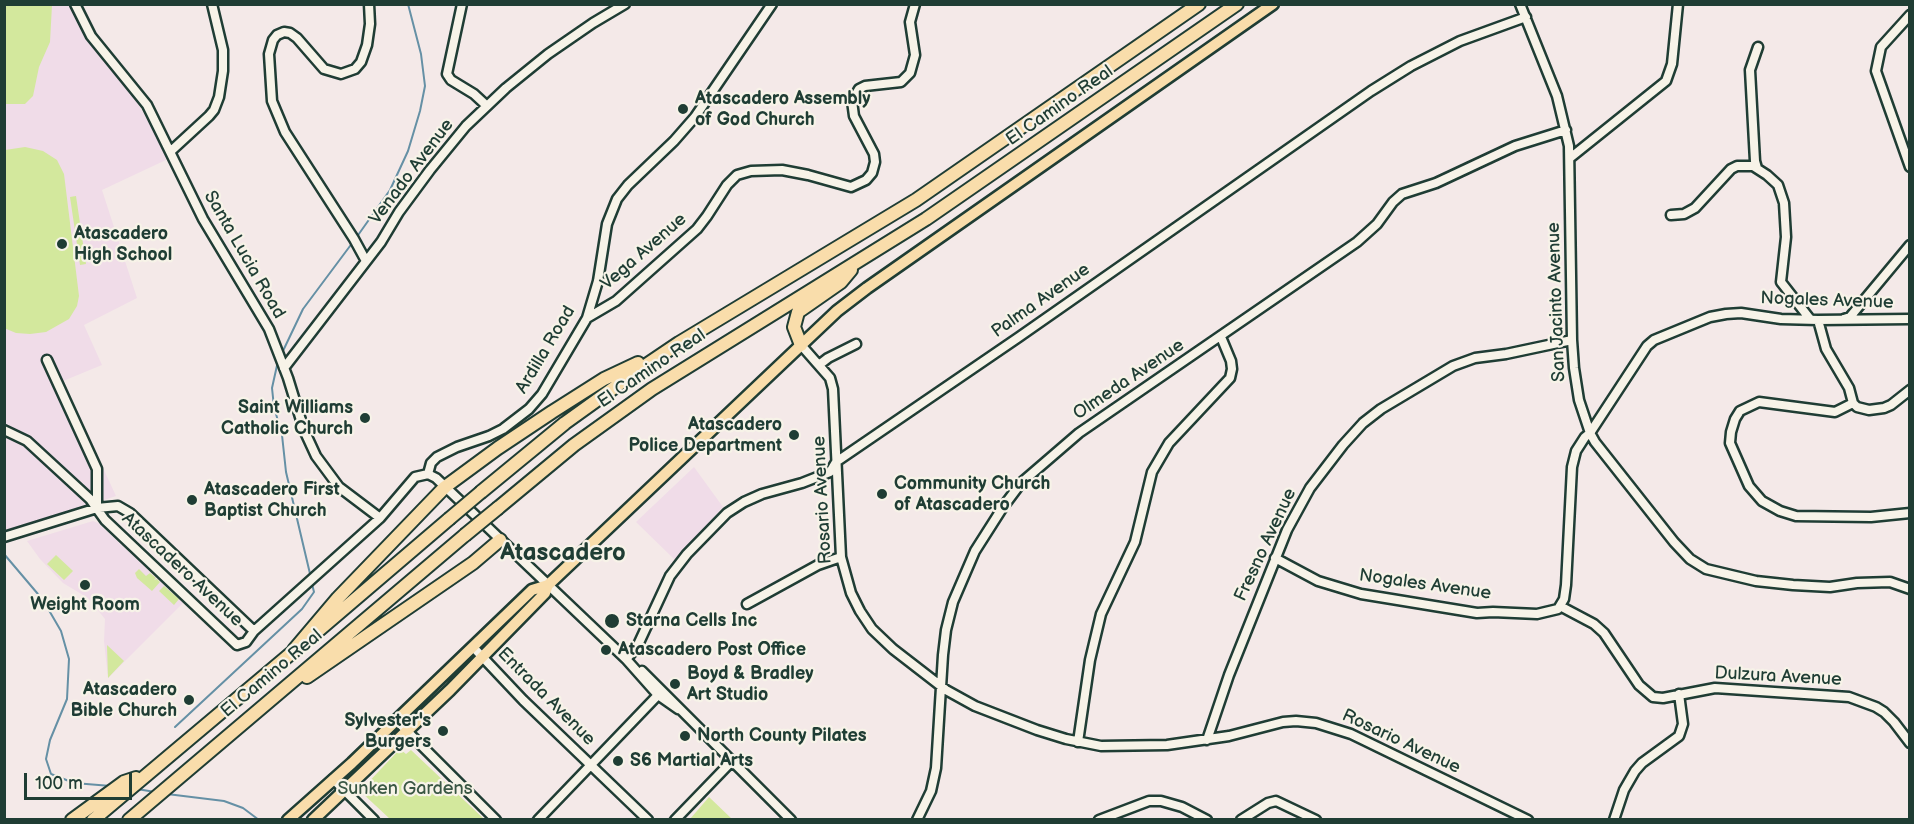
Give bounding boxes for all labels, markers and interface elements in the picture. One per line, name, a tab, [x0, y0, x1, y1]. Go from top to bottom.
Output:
street label: El Camino Real	[1002, 61, 1118, 151]
place label: Atascadero Assembly of God Church	[695, 88, 871, 130]
marker: Atascadero Assembly of God Church	[676, 102, 690, 116]
street label: Venado Avenue	[365, 115, 459, 229]
street label: Santa Lucia Road	[199, 187, 289, 323]
street label: Vega Avenue	[597, 209, 691, 295]
street label: San Jacinto Avenue	[1543, 222, 1571, 382]
place label: Atascadero High School	[74, 223, 172, 266]
marker: Atascadero High School	[55, 237, 69, 251]
street label: Palma Avenue	[988, 259, 1094, 343]
street label: Nogales Avenue	[1760, 288, 1894, 314]
street label: Ardilla Road	[511, 302, 581, 398]
street label: El Camino Real	[594, 325, 710, 413]
street label: Olmeda Avenue	[1069, 335, 1189, 425]
place label: Saint Williams Catholic Church	[221, 397, 353, 440]
marker: Saint Williams Catholic Church	[358, 411, 372, 425]
place label: Atascadero Police Department	[629, 414, 782, 456]
marker: Atascadero Police Department	[787, 428, 801, 442]
street label: Rosario Avenue	[809, 435, 837, 565]
place label: Community Church of Atascadero	[894, 473, 1050, 516]
place label: Atascadero First Baptist Church	[204, 479, 340, 522]
street label: Fresno Avenue	[1230, 485, 1302, 605]
marker: Community Church of Atascadero	[875, 487, 889, 501]
marker: Atascadero First Baptist Church	[185, 493, 199, 507]
street label: Atascadero Avenue	[117, 508, 247, 632]
district label: Atascadero	[500, 540, 626, 568]
street label: Nogales Avenue	[1358, 565, 1492, 605]
marker: Weight Room	[78, 578, 92, 592]
place label: Weight Room	[30, 594, 140, 616]
place label: Starna Cells Inc	[626, 610, 757, 632]
marker: Starna Cells Inc	[603, 612, 621, 630]
street label: El Camino Real	[217, 625, 327, 723]
place label: Atascadero Post Office	[618, 639, 806, 661]
marker: Atascadero Post Office	[599, 643, 613, 657]
street label: Entrada Avenue	[493, 644, 599, 750]
place label: Boyd & Bradley Art Studio	[687, 663, 813, 706]
street label: Dulzura Avenue	[1714, 663, 1842, 691]
marker: Boyd & Bradley Art Studio	[668, 677, 682, 691]
place label: Atascadero Bible Church	[71, 679, 177, 722]
marker: Atascadero Bible Church	[182, 693, 196, 707]
street label: Rosario Avenue	[1338, 705, 1464, 779]
place label: Sylvester's Burgers	[344, 710, 431, 752]
marker: Sylvester's Burgers	[436, 724, 450, 738]
place label: North County Pilates	[697, 725, 867, 747]
marker: North County Pilates	[678, 729, 692, 743]
place label: S6 Martial Arts	[630, 750, 753, 772]
marker: S6 Martial Arts	[611, 754, 625, 768]
scale bar	[27, 761, 135, 799]
text: 100 m	[35, 773, 83, 794]
park label: Sunken Gardens	[337, 778, 473, 800]

